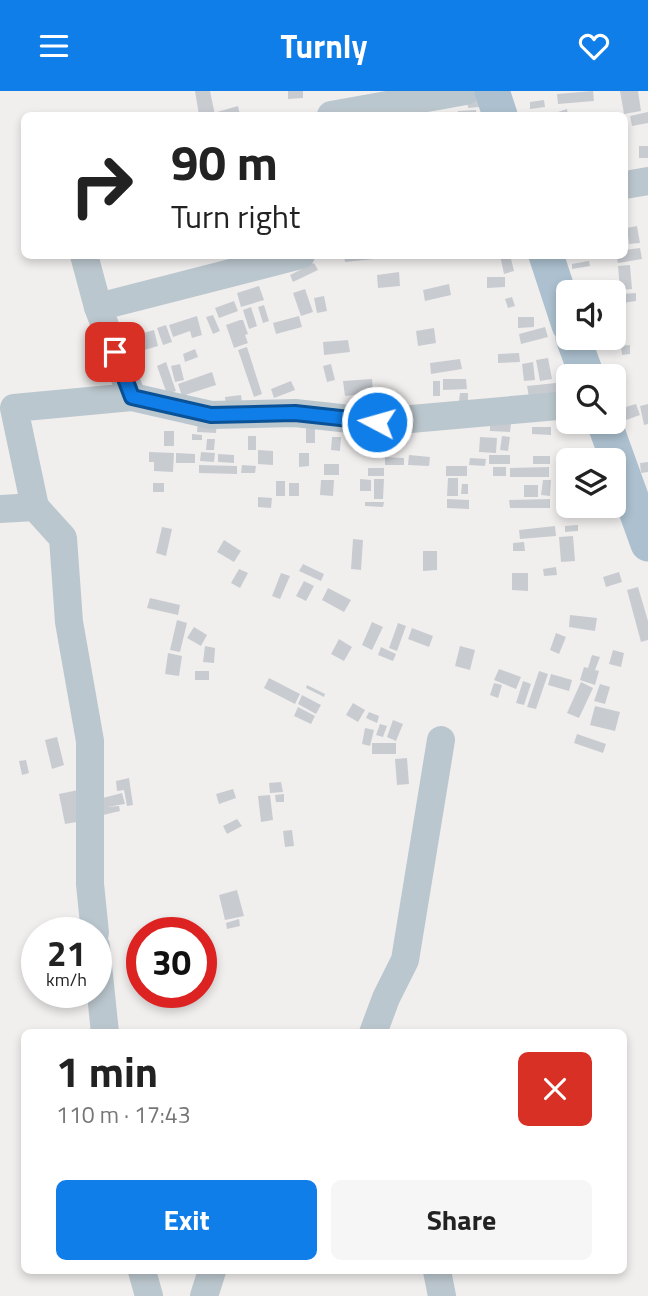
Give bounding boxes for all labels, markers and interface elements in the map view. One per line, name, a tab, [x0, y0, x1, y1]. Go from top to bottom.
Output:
text: Turnly	[280, 22, 368, 70]
icon: menu	[35, 27, 73, 65]
icon: heart	[575, 27, 613, 65]
text: 90 m	[171, 124, 278, 199]
icon: right	[56, 140, 147, 231]
text: Turn right	[171, 192, 300, 240]
map controls	[556, 280, 626, 518]
button: sound	[556, 280, 626, 350]
pin	[85, 322, 145, 382]
icon: arrive	[96, 333, 134, 371]
button: search	[556, 364, 626, 434]
position arrow	[340, 385, 414, 459]
button: layers	[556, 448, 626, 518]
speed limit sign: 30	[126, 917, 217, 1008]
text: 21	[47, 926, 86, 980]
text: km/h	[46, 966, 87, 993]
text: 1 min	[56, 1039, 158, 1103]
button: close	[518, 1052, 592, 1126]
text: 110 m · 17:43	[56, 1097, 191, 1132]
button: Exit	[56, 1180, 317, 1260]
button: Share	[331, 1180, 592, 1260]

